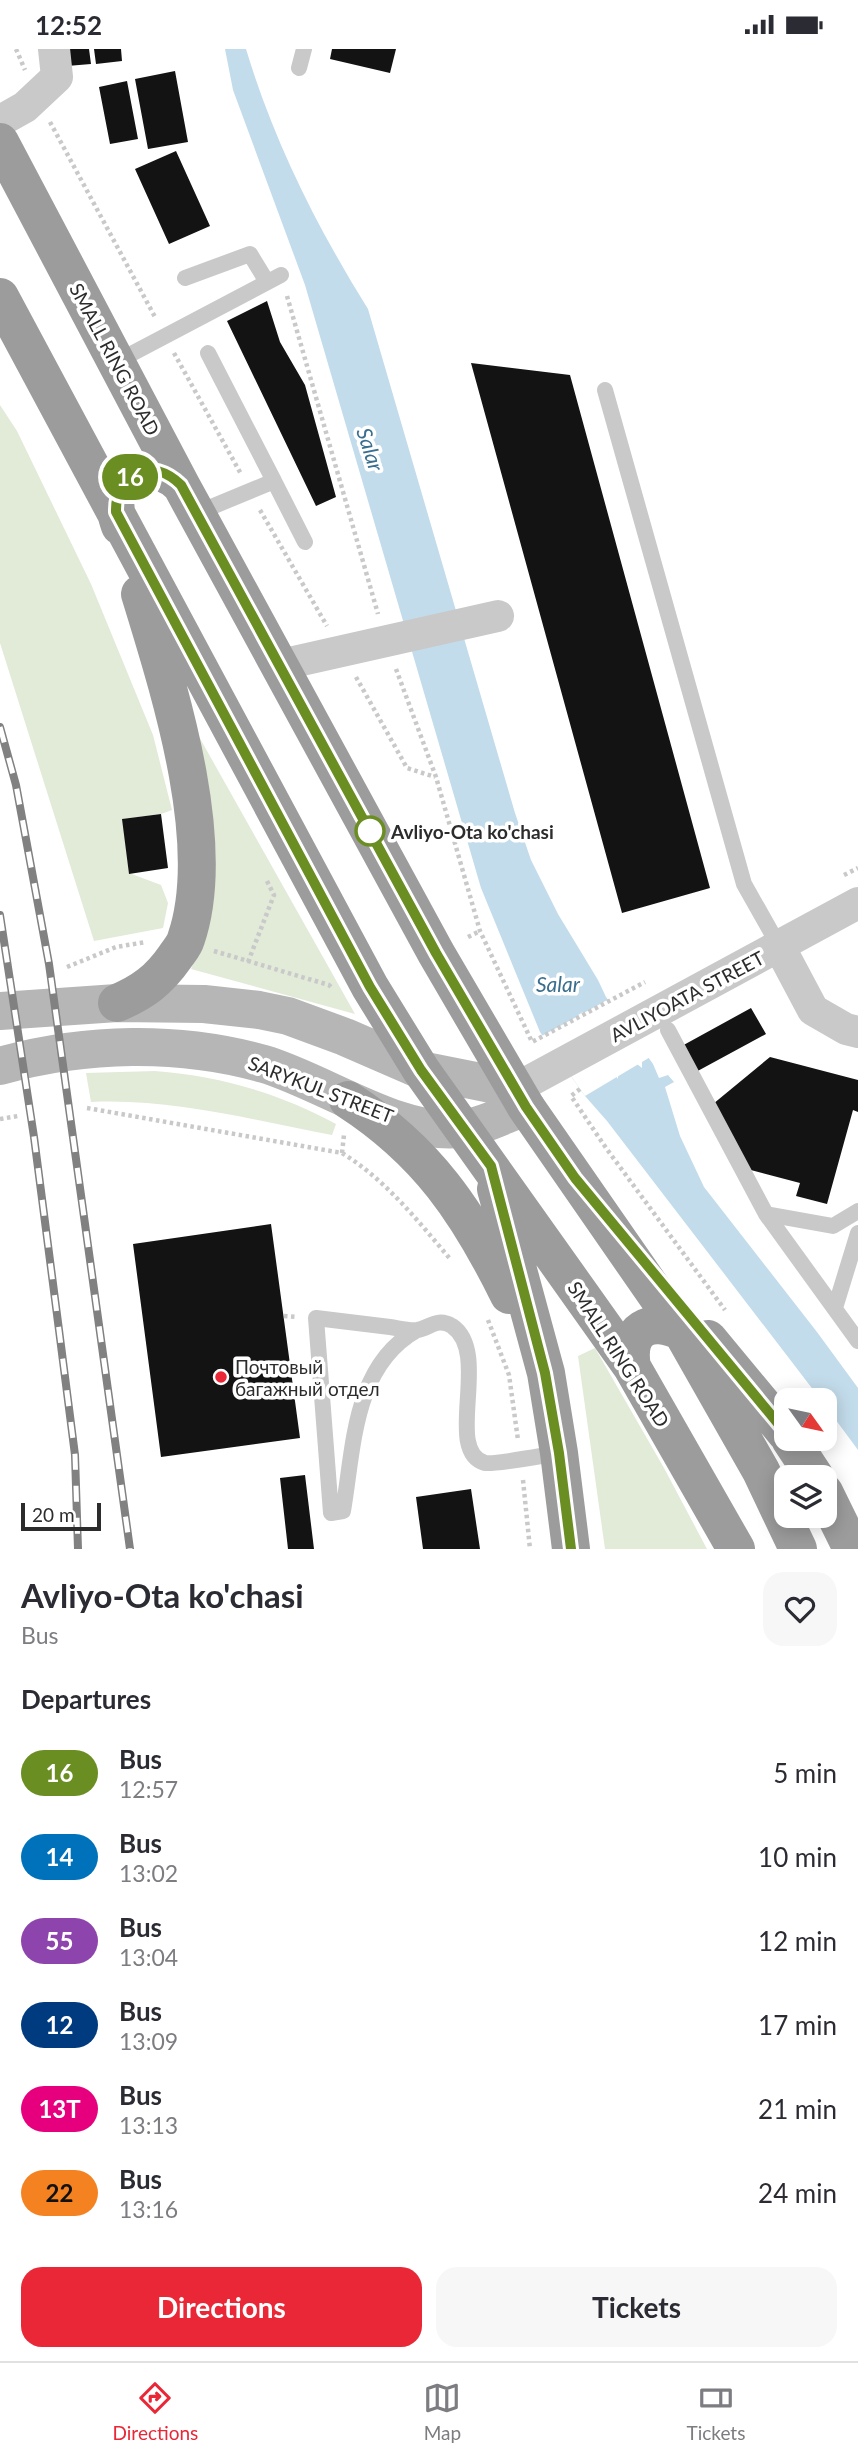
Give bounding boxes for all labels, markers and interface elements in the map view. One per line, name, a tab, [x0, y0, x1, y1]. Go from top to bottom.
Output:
text: 12:52	[35, 9, 102, 41]
street label: SMALL RING ROAD	[65, 279, 165, 439]
water label: Salar	[352, 424, 390, 475]
line badge: 16	[99, 454, 162, 500]
text: 16	[116, 462, 144, 491]
marker: Avliyo-Ota ko'chasi	[355, 816, 385, 846]
place label: Avliyo-Ota ko'chasi	[390, 820, 554, 843]
street label: AVLIYOATA STREET	[606, 946, 768, 1046]
water label: Salar	[536, 971, 581, 996]
street label: SARYKUL STREET	[245, 1051, 397, 1127]
street label: SMALL RING ROAD	[563, 1277, 675, 1431]
place label: Почтовый багажный отдел	[235, 1355, 380, 1400]
marker: Почтовый багажный отдел	[213, 1369, 229, 1385]
north arrow	[774, 1388, 836, 1451]
map controls	[774, 1388, 837, 1528]
button: layers	[774, 1465, 837, 1528]
scale bar	[21, 1500, 102, 1532]
text: 20 m	[32, 1503, 75, 1526]
button: heart	[763, 1572, 837, 1646]
text: Avliyo-Ota ko'chasi	[21, 1575, 304, 1615]
text: Bus	[21, 1621, 58, 1649]
text: Departures	[21, 1683, 151, 1715]
text: Bus	[119, 1743, 162, 1775]
text: 5 min	[773, 1757, 837, 1789]
text: 16	[46, 1758, 73, 1787]
text: 12:57	[119, 1775, 178, 1803]
text: Bus	[119, 1827, 162, 1859]
text: 10 min	[758, 1841, 837, 1873]
text: 14	[46, 1842, 73, 1871]
text: 13:02	[119, 1859, 178, 1887]
text: Bus	[119, 1911, 162, 1943]
text: 12 min	[758, 1925, 837, 1957]
text: 55	[46, 1926, 73, 1955]
text: 13:04	[119, 1943, 178, 1971]
text: Bus	[119, 1995, 162, 2027]
text: 17 min	[758, 2009, 837, 2041]
text: 12	[46, 2010, 73, 2039]
text: 13:09	[119, 2027, 178, 2055]
text: Bus	[119, 2079, 162, 2111]
text: 21 min	[758, 2093, 837, 2125]
text: 13Т	[38, 2094, 81, 2123]
text: 13:13	[119, 2111, 178, 2139]
text: Bus	[119, 2163, 162, 2195]
text: 24 min	[758, 2177, 837, 2209]
text: 22	[46, 2178, 73, 2207]
text: 13:16	[119, 2195, 178, 2223]
button: Directions	[21, 2267, 422, 2347]
button: Tickets	[436, 2267, 837, 2347]
tab: Directions	[113, 2379, 198, 2444]
tab: Map	[423, 2379, 461, 2444]
tab: Tickets	[687, 2379, 745, 2444]

